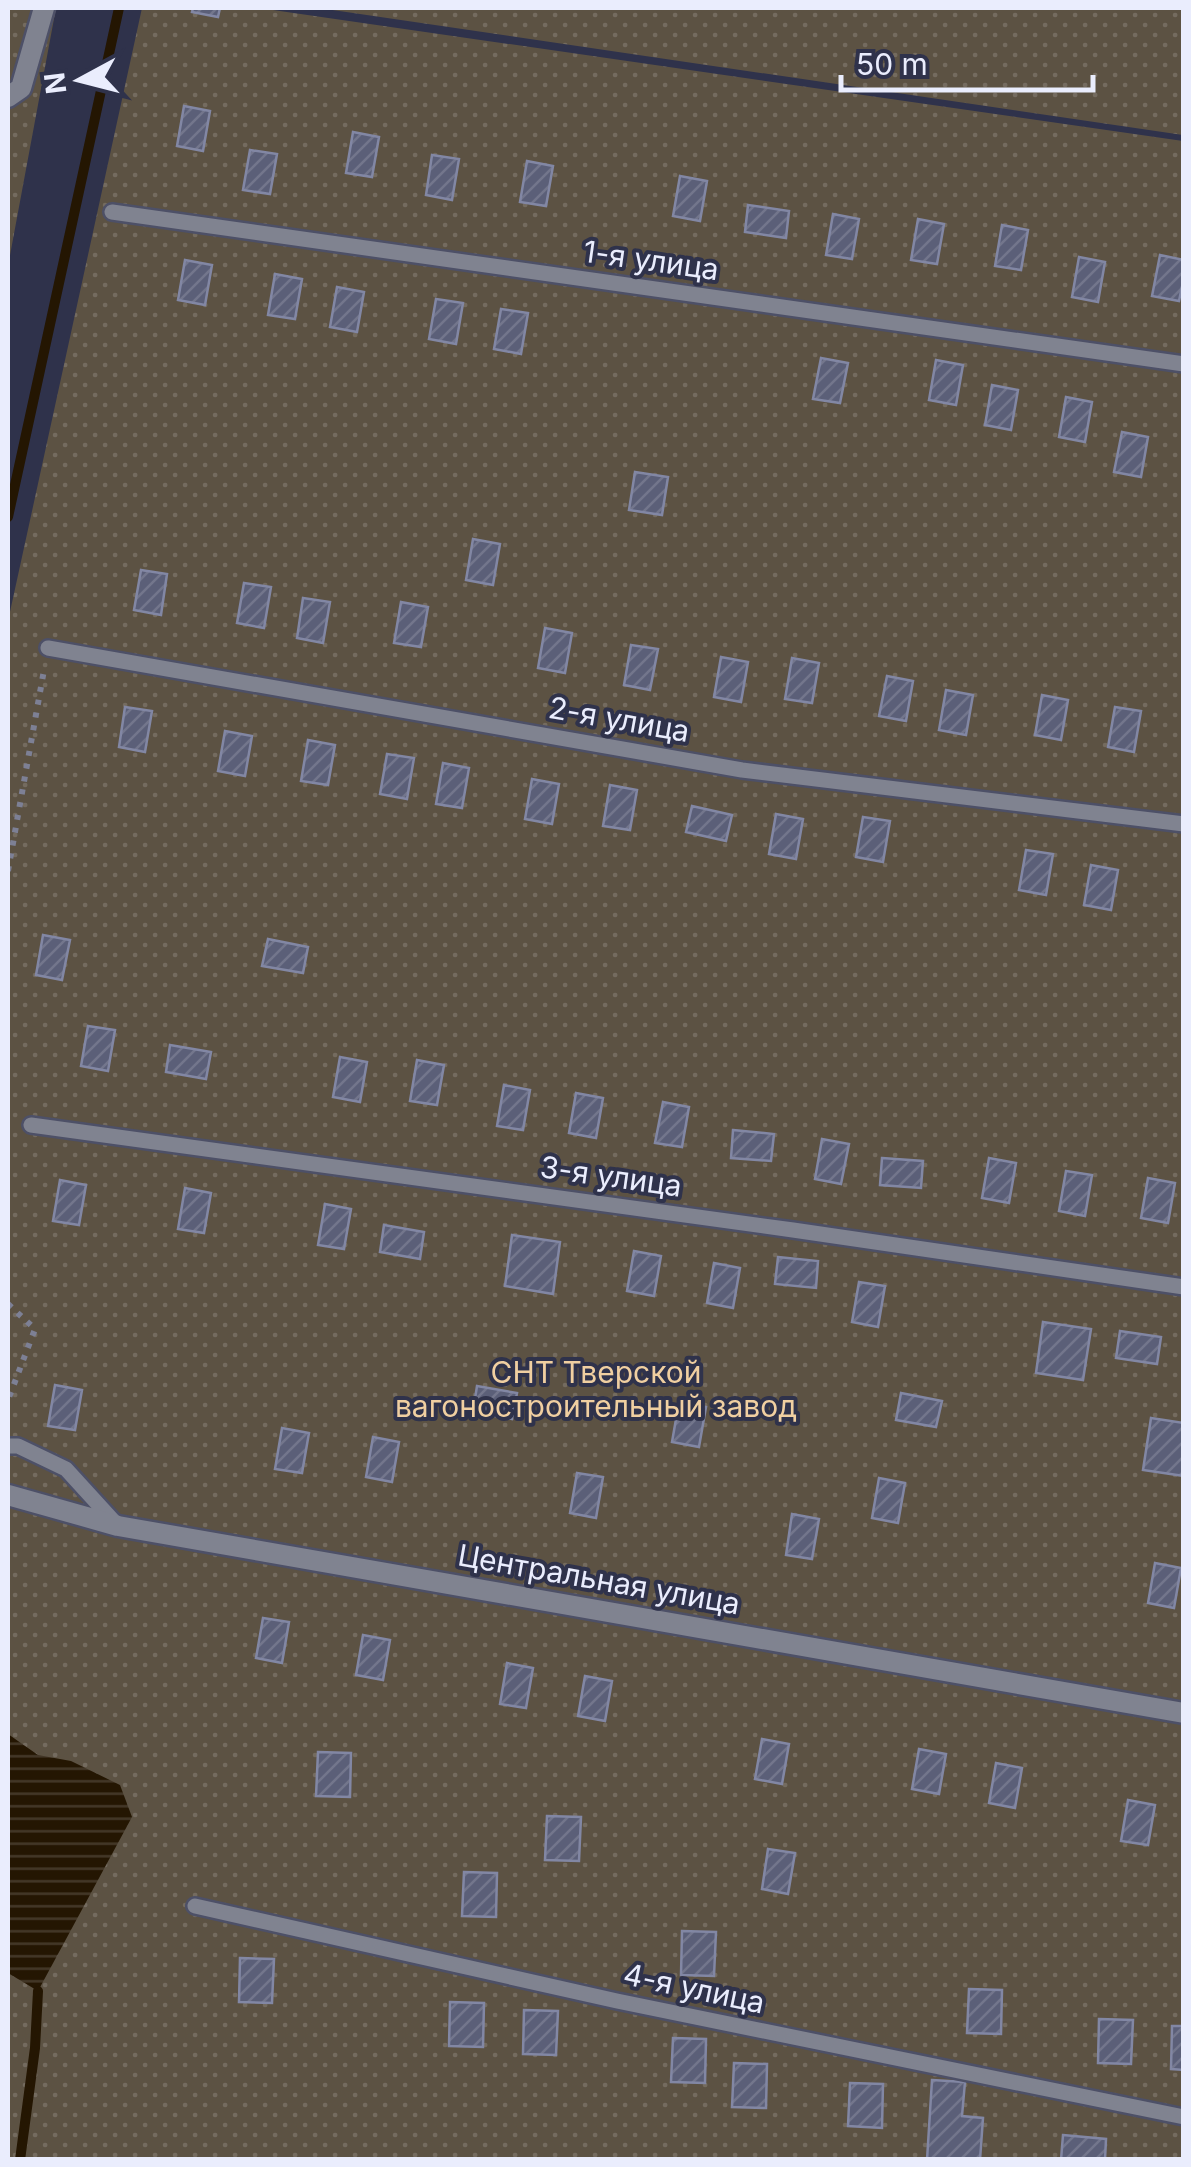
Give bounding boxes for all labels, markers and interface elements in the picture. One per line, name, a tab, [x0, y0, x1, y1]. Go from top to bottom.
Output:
north arrow	[30, 30, 130, 130]
scale bar	[841, 30, 1094, 92]
text: 50 m	[856, 46, 928, 82]
text: N	[37, 70, 73, 96]
street label: 1-я улица	[581, 233, 721, 287]
street label: 2-я улица	[546, 689, 692, 749]
street label: 3-я улица	[538, 1148, 684, 1204]
park label: СНТ Тверской вагоностроительный завод	[395, 1354, 797, 1424]
street label: Центральная улица	[455, 1536, 743, 1622]
street label: 4-я улица	[620, 1955, 768, 2021]

